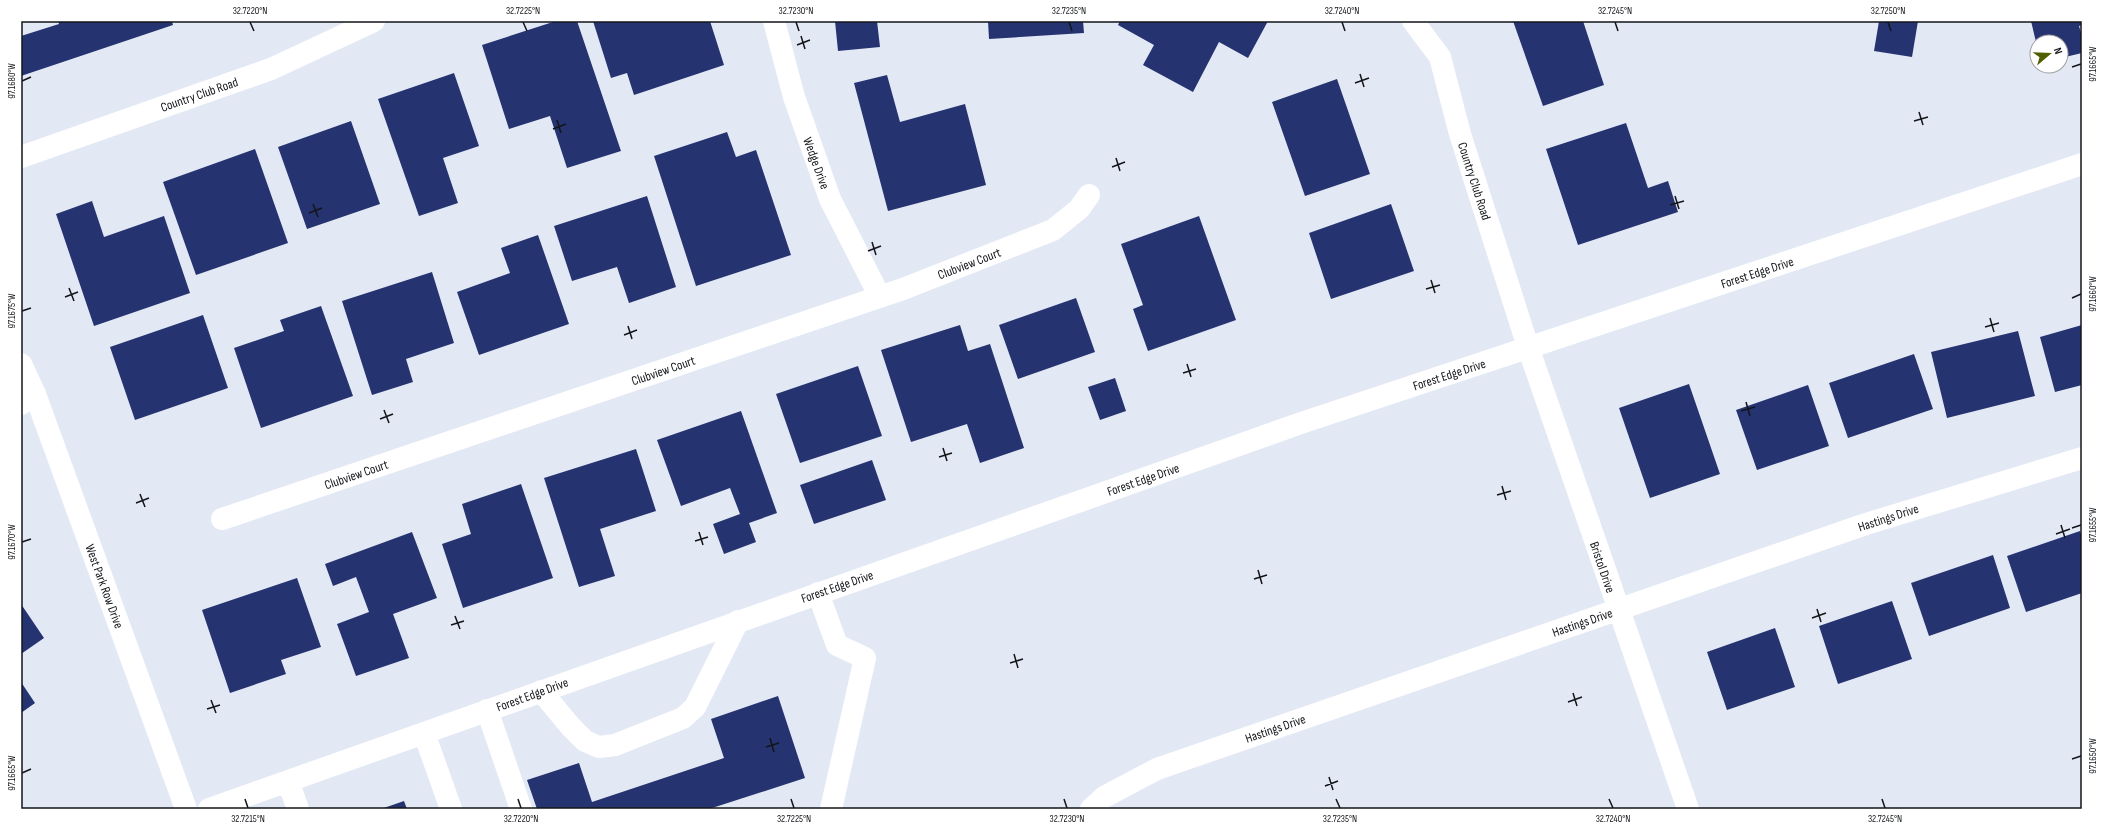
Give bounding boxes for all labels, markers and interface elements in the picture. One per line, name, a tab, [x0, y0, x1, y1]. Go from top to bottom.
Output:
text: 32.7220°N	[233, 5, 267, 17]
text: 32.7225°N	[506, 5, 540, 17]
text: 32.7230°N	[779, 5, 813, 17]
text: 32.7235°N	[1052, 5, 1086, 17]
text: 32.7240°N	[1325, 5, 1359, 17]
text: 32.7245°N	[1598, 5, 1632, 17]
text: 32.7250°N	[1871, 5, 1905, 17]
north arrow	[2029, 34, 2069, 74]
text: N	[2051, 46, 2065, 56]
text: 97.1665°W	[2087, 46, 2099, 82]
text: 97.1680°W	[6, 63, 18, 99]
street label: Country Club Road	[159, 74, 240, 116]
street label: Wedge Drive	[799, 135, 833, 191]
street label: Country Club Road	[1454, 140, 1494, 222]
street label: Clubview Court	[936, 245, 1003, 283]
street label: Forest Edge Drive	[1719, 254, 1796, 292]
text: 97.1660°W	[2087, 276, 2099, 312]
text: 97.1675°W	[6, 293, 18, 328]
street label: Clubview Court	[629, 353, 697, 389]
street label: Forest Edge Drive	[1411, 356, 1488, 394]
street label: Clubview Court	[322, 457, 390, 493]
street label: Forest Edge Drive	[1105, 460, 1182, 500]
street label: Hastings Drive	[1856, 501, 1921, 535]
text: 97.1655°W	[2087, 507, 2099, 542]
text: 97.1670°W	[6, 524, 18, 560]
street label: Bristol Drive	[1586, 540, 1618, 595]
street label: West Park Row Drive	[81, 542, 127, 631]
street label: Forest Edge Drive	[799, 567, 876, 607]
street label: Hastings Drive	[1550, 605, 1615, 641]
street label: Forest Edge Drive	[494, 675, 571, 715]
street label: Hastings Drive	[1243, 711, 1308, 747]
text: 97.1650°W	[2087, 738, 2099, 774]
text: 97.1665°W	[6, 755, 18, 791]
text: 32.7215°N	[231, 813, 265, 825]
text: 32.7220°N	[504, 813, 538, 825]
text: 32.7225°N	[777, 813, 811, 825]
text: 32.7230°N	[1050, 813, 1084, 825]
text: 32.7235°N	[1323, 813, 1357, 825]
text: 32.7240°N	[1596, 813, 1630, 825]
text: 32.7245°N	[1868, 813, 1902, 825]

